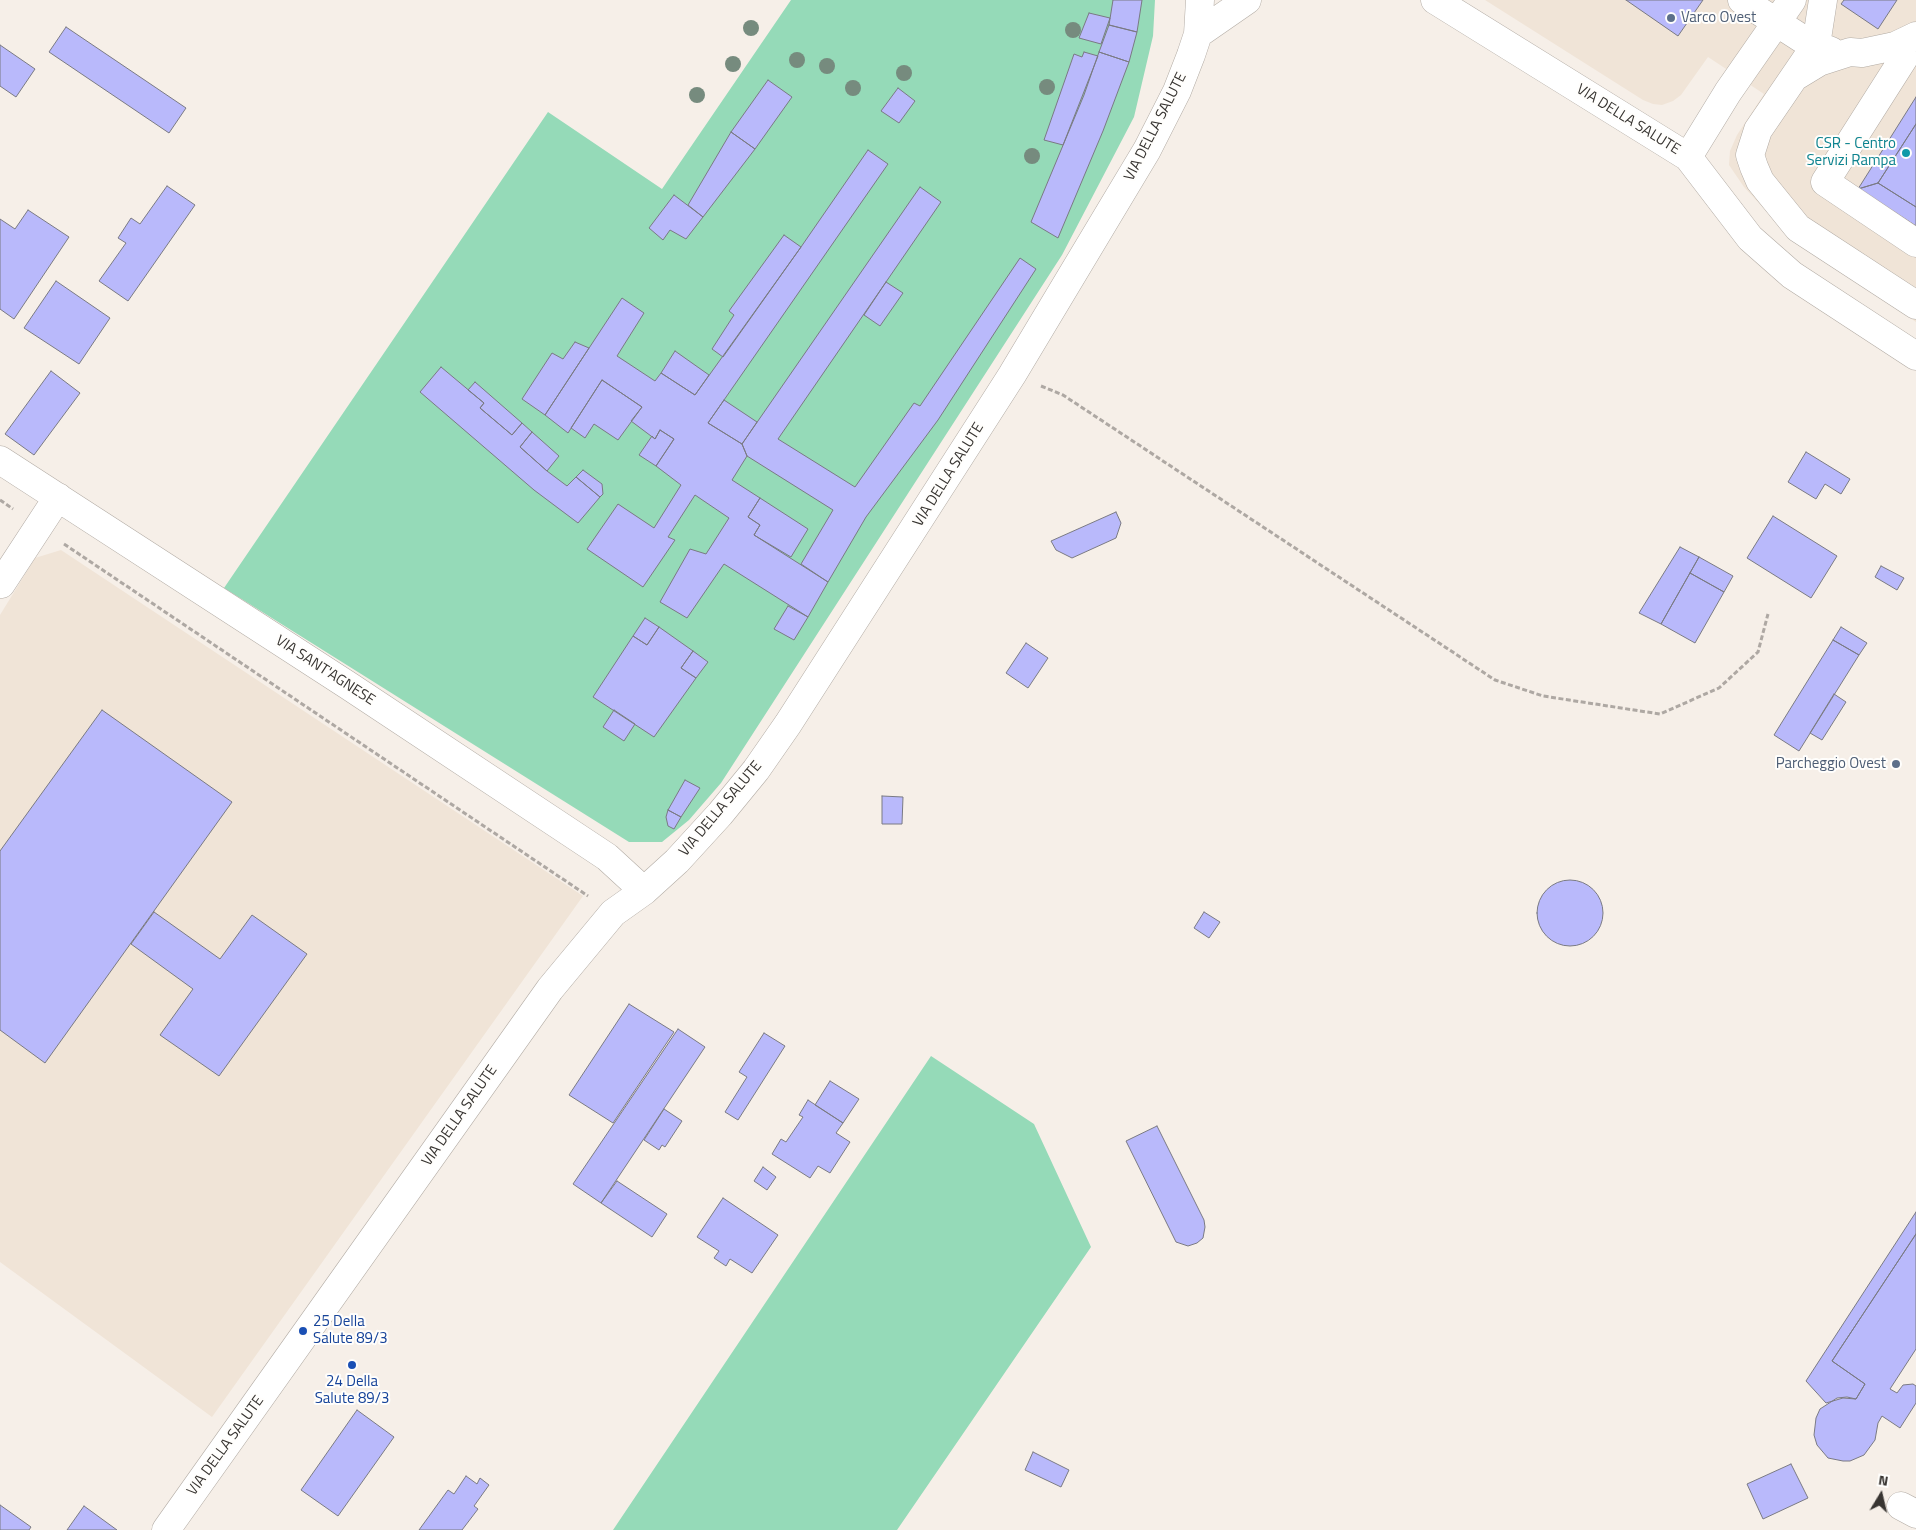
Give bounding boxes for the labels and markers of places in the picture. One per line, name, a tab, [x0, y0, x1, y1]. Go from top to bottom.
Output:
place label: Varco Ovest	[1681, 9, 1756, 27]
marker: Varco Ovest	[1665, 12, 1677, 24]
place label: CSR - Centro Servizi Rampa	[1806, 135, 1896, 170]
marker: CSR - Centro Servizi Rampa	[1900, 147, 1912, 159]
place label: Parcheggio Ovest	[1776, 755, 1886, 773]
marker: Parcheggio Ovest	[1890, 758, 1902, 770]
place label: 25 Della Salute 89/3	[313, 1313, 388, 1348]
marker: 25 Della Salute 89/3	[297, 1325, 309, 1337]
marker: 24 Della Salute 89/3	[346, 1359, 358, 1371]
place label: 24 Della Salute 89/3	[315, 1373, 389, 1408]

